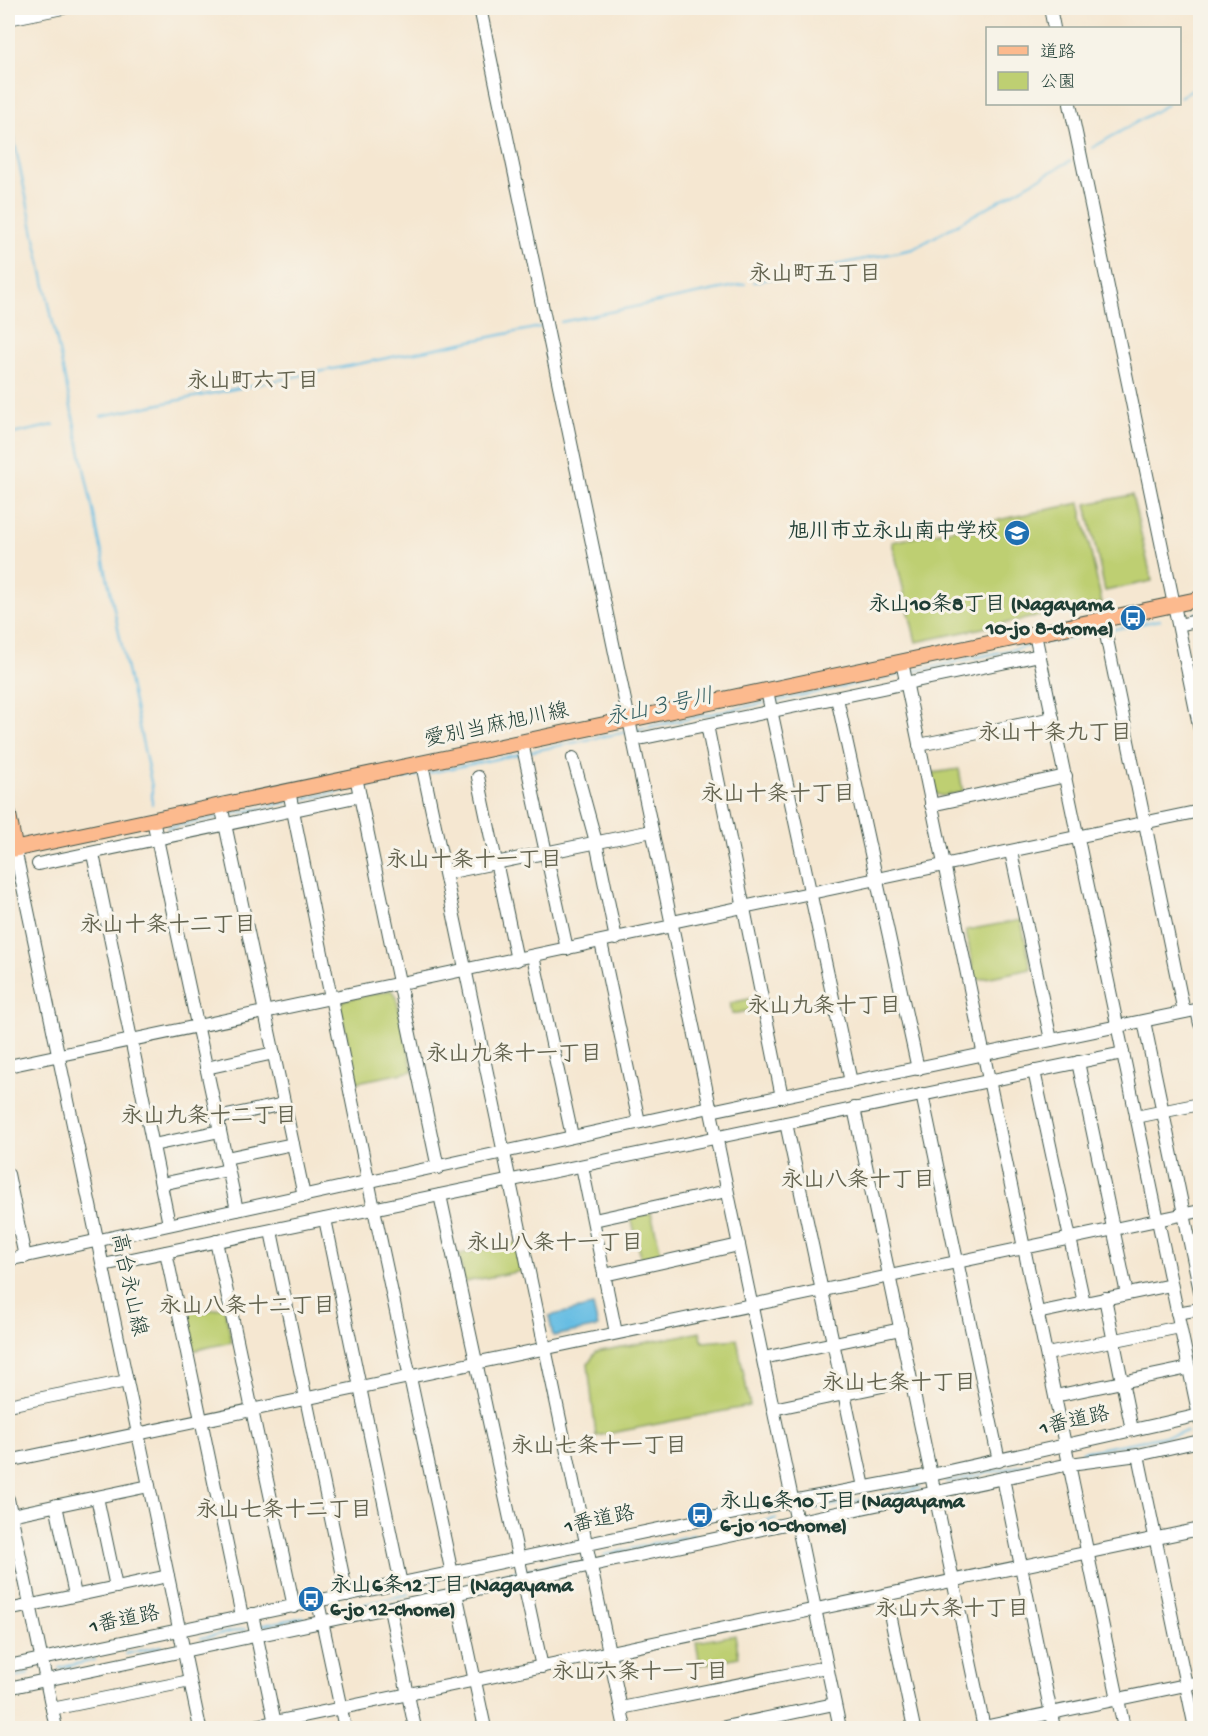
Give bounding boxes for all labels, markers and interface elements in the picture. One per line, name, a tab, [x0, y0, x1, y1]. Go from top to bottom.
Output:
legend	[986, 27, 1181, 105]
text: 道路	[1040, 42, 1076, 64]
text: 公園	[1040, 73, 1076, 94]
district label: 永山町五丁目	[749, 262, 881, 289]
district label: 永山町六丁目	[187, 369, 319, 396]
school or university icon: 旭川市立永山南中学校	[1002, 518, 1032, 548]
place label: 旭川市立永山南中学校	[788, 519, 998, 546]
place label: 永山10条8丁目 (Nagayama 10-jo 8-chome)	[869, 592, 1115, 643]
bus stop icon: 永山10条8丁目 (Nagayama 10-jo 8-chome)	[1118, 603, 1148, 633]
water label: 永山３号川	[603, 684, 717, 733]
street label: 愛別当麻旭川線	[422, 698, 571, 755]
district label: 永山十条九丁目	[978, 721, 1132, 748]
district label: 永山十条十丁目	[701, 782, 855, 809]
district label: 永山十条十一丁目	[386, 848, 562, 875]
district label: 永山十条十二丁目	[80, 913, 256, 940]
district label: 永山九条十丁目	[747, 994, 901, 1021]
district label: 永山九条十一丁目	[426, 1042, 602, 1069]
district label: 永山九条十二丁目	[121, 1104, 297, 1131]
district label: 永山八条十丁目	[781, 1168, 935, 1195]
street label: 高台永山線	[104, 1231, 152, 1339]
district label: 永山八条十一丁目	[467, 1231, 643, 1258]
district label: 永山八条十二丁目	[159, 1294, 335, 1321]
district label: 永山七条十丁目	[822, 1371, 976, 1398]
street label: 1番道路	[1036, 1402, 1113, 1443]
district label: 永山七条十一丁目	[511, 1434, 687, 1461]
place label: 永山6条10丁目 (Nagayama 6-jo 10-chome)	[720, 1489, 966, 1540]
district label: 永山七条十二丁目	[196, 1498, 372, 1525]
bus stop icon: 永山6条10丁目 (Nagayama 6-jo 10-chome)	[685, 1500, 715, 1530]
street label: 1番道路	[561, 1501, 638, 1542]
place label: 永山6条12丁目 (Nagayama 6-jo 12-chome)	[330, 1573, 574, 1624]
bus stop icon: 永山6条12丁目 (Nagayama 6-jo 12-chome)	[296, 1584, 326, 1614]
district label: 永山六条十丁目	[875, 1597, 1029, 1624]
street label: 1番道路	[86, 1601, 163, 1642]
district label: 永山六条十一丁目	[552, 1660, 728, 1687]

